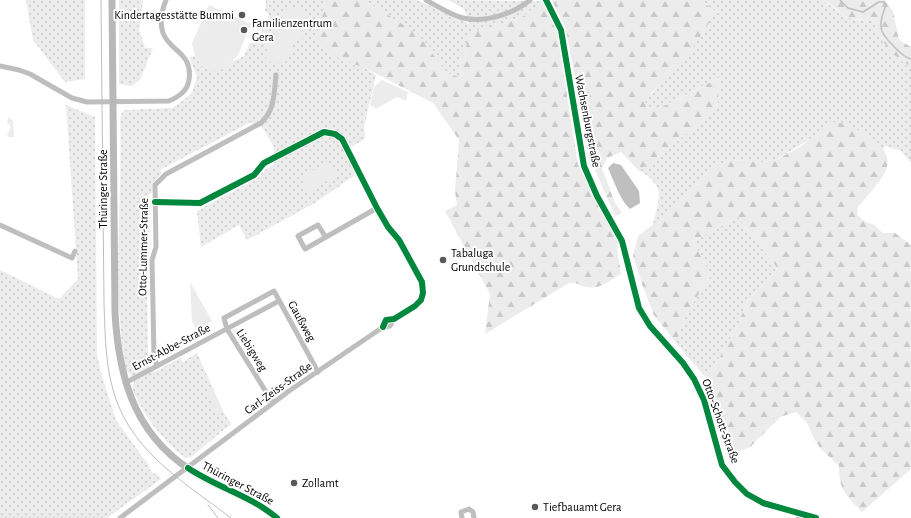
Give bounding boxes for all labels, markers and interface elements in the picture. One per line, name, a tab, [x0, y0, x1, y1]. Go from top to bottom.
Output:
place label: Kindertagesstätte Bummi	[114, 9, 234, 21]
marker: Kindertagesstätte Bummi	[237, 10, 247, 20]
place label: Familienzentrum Gera	[252, 17, 332, 43]
marker: Familienzentrum Gera	[239, 25, 249, 35]
street label: Wachsenburgstraße	[573, 74, 603, 168]
street label: Thüringer Straße	[97, 149, 109, 229]
street label: Otto-Lummer-Straße	[136, 198, 150, 296]
place label: Tabaluga Grundschule	[451, 247, 510, 273]
marker: Tabaluga Grundschule	[438, 255, 448, 265]
street label: Gaußweg	[286, 299, 318, 344]
street label: Ernst-Abbe-Straße	[130, 321, 212, 373]
street label: Liebigweg	[234, 327, 270, 373]
street label: Carl-Zeiss-Straße	[242, 360, 314, 416]
street label: Otto-Schott-Straße	[700, 377, 742, 465]
street label: Thüringer Straße	[200, 459, 276, 507]
place label: Zollamt	[302, 477, 339, 489]
marker: Zollamt	[289, 478, 299, 488]
place label: Tiefbauamt Gera	[543, 501, 622, 513]
marker: Tiefbauamt Gera	[530, 502, 540, 512]

